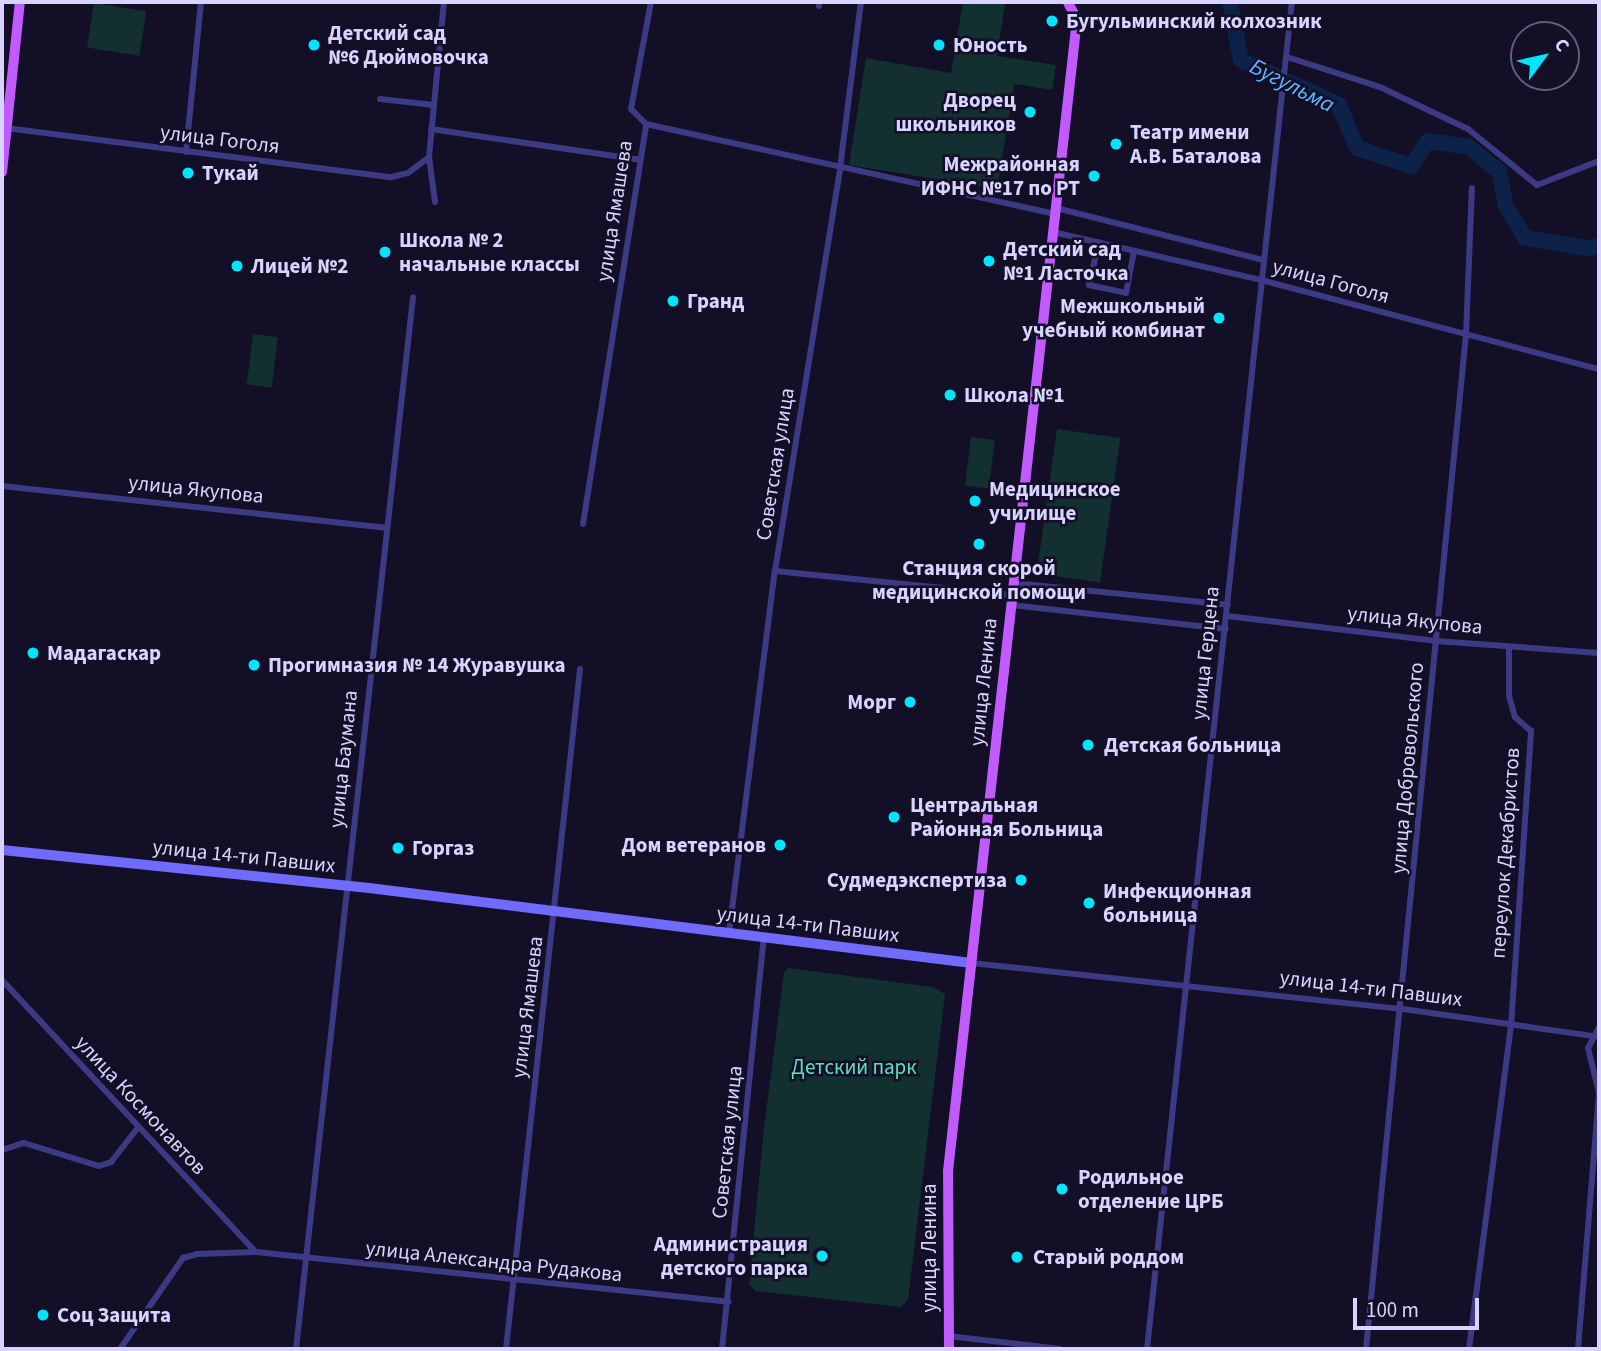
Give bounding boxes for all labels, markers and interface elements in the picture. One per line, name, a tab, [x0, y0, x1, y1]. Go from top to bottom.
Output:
place label: Бугульминский колхозник	[1066, 8, 1322, 34]
marker: Бугульминский колхозник	[1044, 13, 1060, 29]
place label: Детский сад №6 Дюймовочка	[328, 20, 489, 70]
north arrow	[1510, 21, 1580, 91]
place label: Юность	[953, 32, 1028, 58]
text: С	[1547, 33, 1576, 57]
marker: Детский сад №6 Дюймовочка	[306, 37, 322, 53]
marker: Юность	[931, 37, 947, 53]
water label: Бугульма	[1245, 53, 1339, 119]
place label: Дворец школьников	[896, 87, 1016, 137]
marker: Дворец школьников	[1022, 104, 1038, 120]
street label: улица Гоголя	[159, 119, 281, 159]
place label: Театр имени А.В. Баталова	[1130, 119, 1262, 169]
marker: Театр имени А.В. Баталова	[1108, 136, 1124, 152]
street label: улица Ямашева	[590, 139, 638, 283]
place label: Межрайонная ИФНС №17 по РТ	[921, 151, 1080, 201]
place label: Тукай	[202, 160, 259, 186]
marker: Тукай	[180, 165, 196, 181]
marker: Межрайонная ИФНС №17 по РТ	[1086, 168, 1102, 184]
place label: Школа № 2 начальные классы	[399, 227, 580, 277]
place label: Детский сад №1 Ласточка	[1003, 236, 1129, 286]
marker: Школа № 2 начальные классы	[377, 244, 393, 260]
place label: Лицей №2	[251, 253, 348, 279]
marker: Детский сад №1 Ласточка	[981, 253, 997, 269]
street label: улица Гоголя	[1270, 253, 1392, 309]
marker: Лицей №2	[229, 258, 245, 274]
place label: Гранд	[687, 288, 744, 314]
marker: Гранд	[665, 293, 681, 309]
place label: Межшкольный учебный комбинат	[1022, 293, 1205, 343]
marker: Межшкольный учебный комбинат	[1211, 310, 1227, 326]
place label: Школа №1	[964, 382, 1064, 408]
street label: Советская улица	[751, 386, 799, 542]
marker: Школа №1	[942, 387, 958, 403]
street label: улица Якупова	[127, 469, 265, 509]
place label: Медицинское училище	[989, 476, 1121, 526]
marker: Медицинское училище	[967, 493, 983, 509]
marker: Станция скорой медицинской помощи	[971, 536, 987, 552]
place label: Станция скорой медицинской помощи	[872, 555, 1086, 605]
street label: улица Герцена	[1185, 585, 1225, 721]
street label: улица Якупова	[1346, 600, 1484, 640]
street label: улица Ленина	[964, 617, 1002, 747]
place label: Мадагаскар	[47, 640, 161, 666]
marker: Мадагаскар	[25, 645, 41, 661]
place label: Прогимназия № 14 Журавушка	[268, 652, 566, 678]
marker: Прогимназия № 14 Журавушка	[246, 657, 262, 673]
street label: улица Добровольского	[1385, 661, 1429, 875]
street label: улица Баумана	[323, 689, 363, 829]
place label: Морг	[847, 689, 896, 715]
marker: Морг	[902, 694, 918, 710]
place label: Детская больница	[1104, 732, 1281, 758]
marker: Детская больница	[1078, 735, 1098, 755]
street label: переулок Декабристов	[1485, 747, 1525, 959]
place label: Центральная Районная Больница	[910, 792, 1103, 842]
marker: Центральная Районная Больница	[884, 807, 904, 827]
place label: Дом ветеранов	[621, 832, 766, 858]
street label: улица 14-ти Павших	[151, 834, 337, 878]
place label: Горгаз	[412, 835, 474, 861]
marker: Дом ветеранов	[772, 837, 788, 853]
marker: Горгаз	[390, 840, 406, 856]
place label: Судмедэкспертиза	[827, 867, 1007, 893]
marker: Судмедэкспертиза	[1013, 872, 1029, 888]
place label: Инфекционная больница	[1103, 878, 1252, 928]
marker: Инфекционная больница	[1081, 895, 1097, 911]
street label: улица 14-ти Павших	[715, 900, 901, 948]
street label: улица Ямашева	[506, 935, 548, 1079]
street label: улица 14-ти Павших	[1278, 964, 1464, 1012]
street label: улица Космонавтов	[70, 1030, 212, 1180]
park label: Детский парк	[791, 1054, 917, 1080]
street label: Советская улица	[706, 1064, 748, 1220]
place label: Родильное отделение ЦРБ	[1078, 1164, 1224, 1214]
marker: Родильное отделение ЦРБ	[1052, 1179, 1072, 1199]
street label: улица Ленина	[916, 1184, 942, 1312]
place label: Администрация детского парка	[654, 1231, 808, 1281]
street label: улица Александра Рудакова	[364, 1235, 624, 1287]
place label: Старый роддом	[1033, 1244, 1184, 1270]
marker: Старый роддом	[1007, 1247, 1027, 1267]
marker: Администрация детского парка	[814, 1248, 830, 1264]
scale bar	[1356, 1284, 1482, 1328]
text: 100 m	[1366, 1295, 1419, 1325]
place label: Соц Защита	[57, 1302, 171, 1328]
marker: Соц Защита	[35, 1307, 51, 1323]

